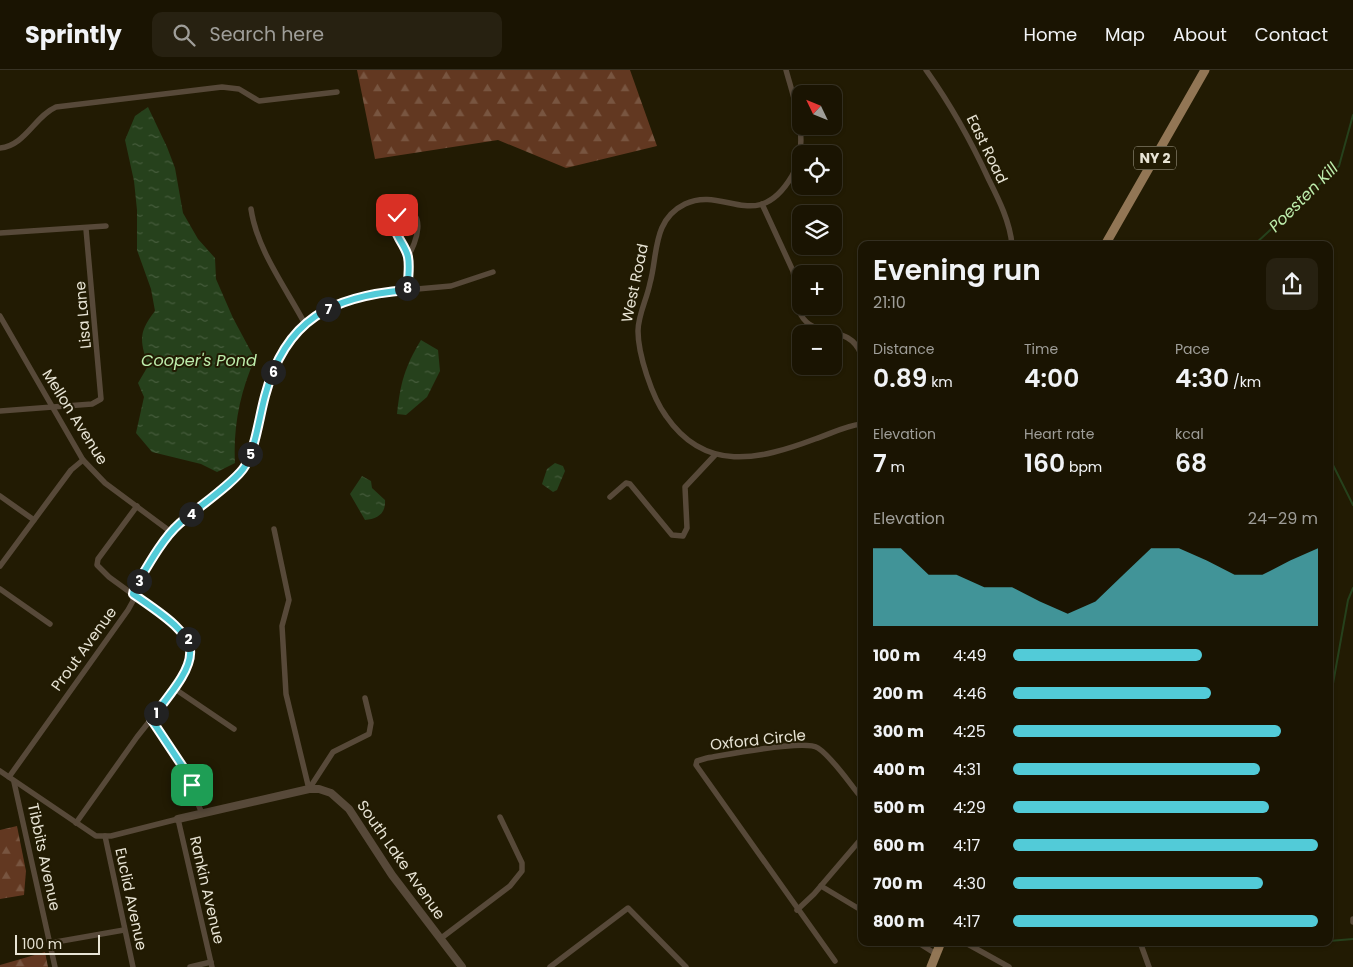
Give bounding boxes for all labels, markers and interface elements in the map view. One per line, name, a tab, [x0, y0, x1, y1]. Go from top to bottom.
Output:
search box	[152, 12, 502, 57]
text: Sprintly	[25, 18, 122, 51]
icon: search	[170, 21, 198, 49]
text: Search here	[210, 21, 324, 48]
text: Home	[1023, 22, 1077, 47]
text: Map	[1105, 22, 1145, 47]
text: About	[1173, 22, 1227, 47]
text: Contact	[1255, 22, 1328, 47]
north arrow	[792, 85, 842, 135]
map controls	[792, 85, 842, 375]
street label: East Road	[962, 111, 1013, 187]
button: locate	[792, 145, 842, 195]
road number: NY 2	[1134, 146, 1176, 170]
water label: Poesten Kill	[1263, 157, 1343, 237]
pin	[376, 194, 418, 236]
icon: check	[383, 201, 411, 229]
button: layers	[792, 205, 842, 255]
street label: West Road	[616, 241, 653, 324]
text: Evening run	[873, 251, 1041, 290]
button: share	[1266, 258, 1318, 310]
button: +	[792, 265, 842, 315]
pin: 8	[394, 276, 420, 300]
text: 8	[403, 278, 412, 298]
street label: Lisa Lane	[69, 280, 96, 350]
text: 21:10	[873, 291, 906, 314]
pin: 7	[316, 296, 340, 322]
text: 7	[325, 299, 332, 319]
button: −	[792, 325, 842, 375]
text: Distance	[873, 339, 934, 359]
text: Time	[1024, 339, 1058, 359]
text: Pace	[1175, 339, 1210, 359]
water label: Cooper's Pond	[141, 349, 257, 372]
pin: 6	[260, 360, 286, 384]
text: 0.89	[873, 361, 927, 396]
text: 4:00	[1024, 361, 1079, 396]
text: 4:30	[1175, 361, 1229, 396]
text: 6	[269, 362, 278, 382]
street label: Mellon Avenue	[38, 365, 113, 469]
text: km	[927, 372, 953, 392]
text: /km	[1229, 372, 1261, 392]
text: Elevation	[873, 424, 936, 444]
text: Heart rate	[1024, 424, 1094, 444]
text: kcal	[1175, 424, 1204, 444]
pin: 5	[238, 442, 262, 466]
text: 5	[246, 444, 255, 464]
text: 7	[873, 446, 887, 481]
text: 160	[1024, 446, 1065, 481]
text: 68	[1175, 446, 1207, 481]
text: m	[887, 457, 905, 477]
text: bpm	[1065, 457, 1102, 477]
pin: 4	[178, 502, 204, 526]
text: 4	[187, 504, 196, 524]
text: Elevation	[873, 507, 945, 530]
text: 24–29 m	[1248, 507, 1318, 530]
pin: 3	[126, 568, 152, 594]
text: 3	[135, 571, 144, 591]
street label: Prout Avenue	[46, 602, 121, 695]
pin: 2	[176, 626, 200, 652]
text: 2	[185, 629, 193, 649]
text: 100 m	[873, 644, 920, 667]
text: 4:49	[953, 644, 987, 667]
text: 200 m	[873, 682, 923, 705]
text: 4:46	[953, 682, 987, 705]
pin: 1	[144, 700, 168, 726]
text: 1	[154, 703, 159, 723]
text: 300 m	[873, 720, 924, 743]
text: 4:25	[953, 720, 986, 743]
street label: Oxford Circle	[709, 724, 807, 755]
text: 400 m	[873, 758, 925, 781]
text: 4:31	[953, 758, 981, 781]
pin	[171, 764, 213, 806]
icon: arrive	[178, 771, 206, 799]
street label: South Lake Avenue	[352, 796, 450, 924]
text: 500 m	[873, 796, 925, 819]
text: 4:29	[953, 796, 986, 819]
street label: Tibbits Avenue	[23, 801, 66, 913]
street label: Rankin Avenue	[185, 834, 230, 946]
text: 600 m	[873, 834, 924, 857]
text: 4:17	[953, 834, 980, 857]
street label: Euclid Avenue	[110, 846, 153, 952]
text: 700 m	[873, 872, 923, 895]
text: 4:30	[953, 872, 986, 895]
text: 800 m	[873, 910, 925, 933]
text: 4:17	[953, 910, 980, 933]
scale bar	[15, 932, 100, 955]
text: 100 m	[22, 934, 62, 954]

